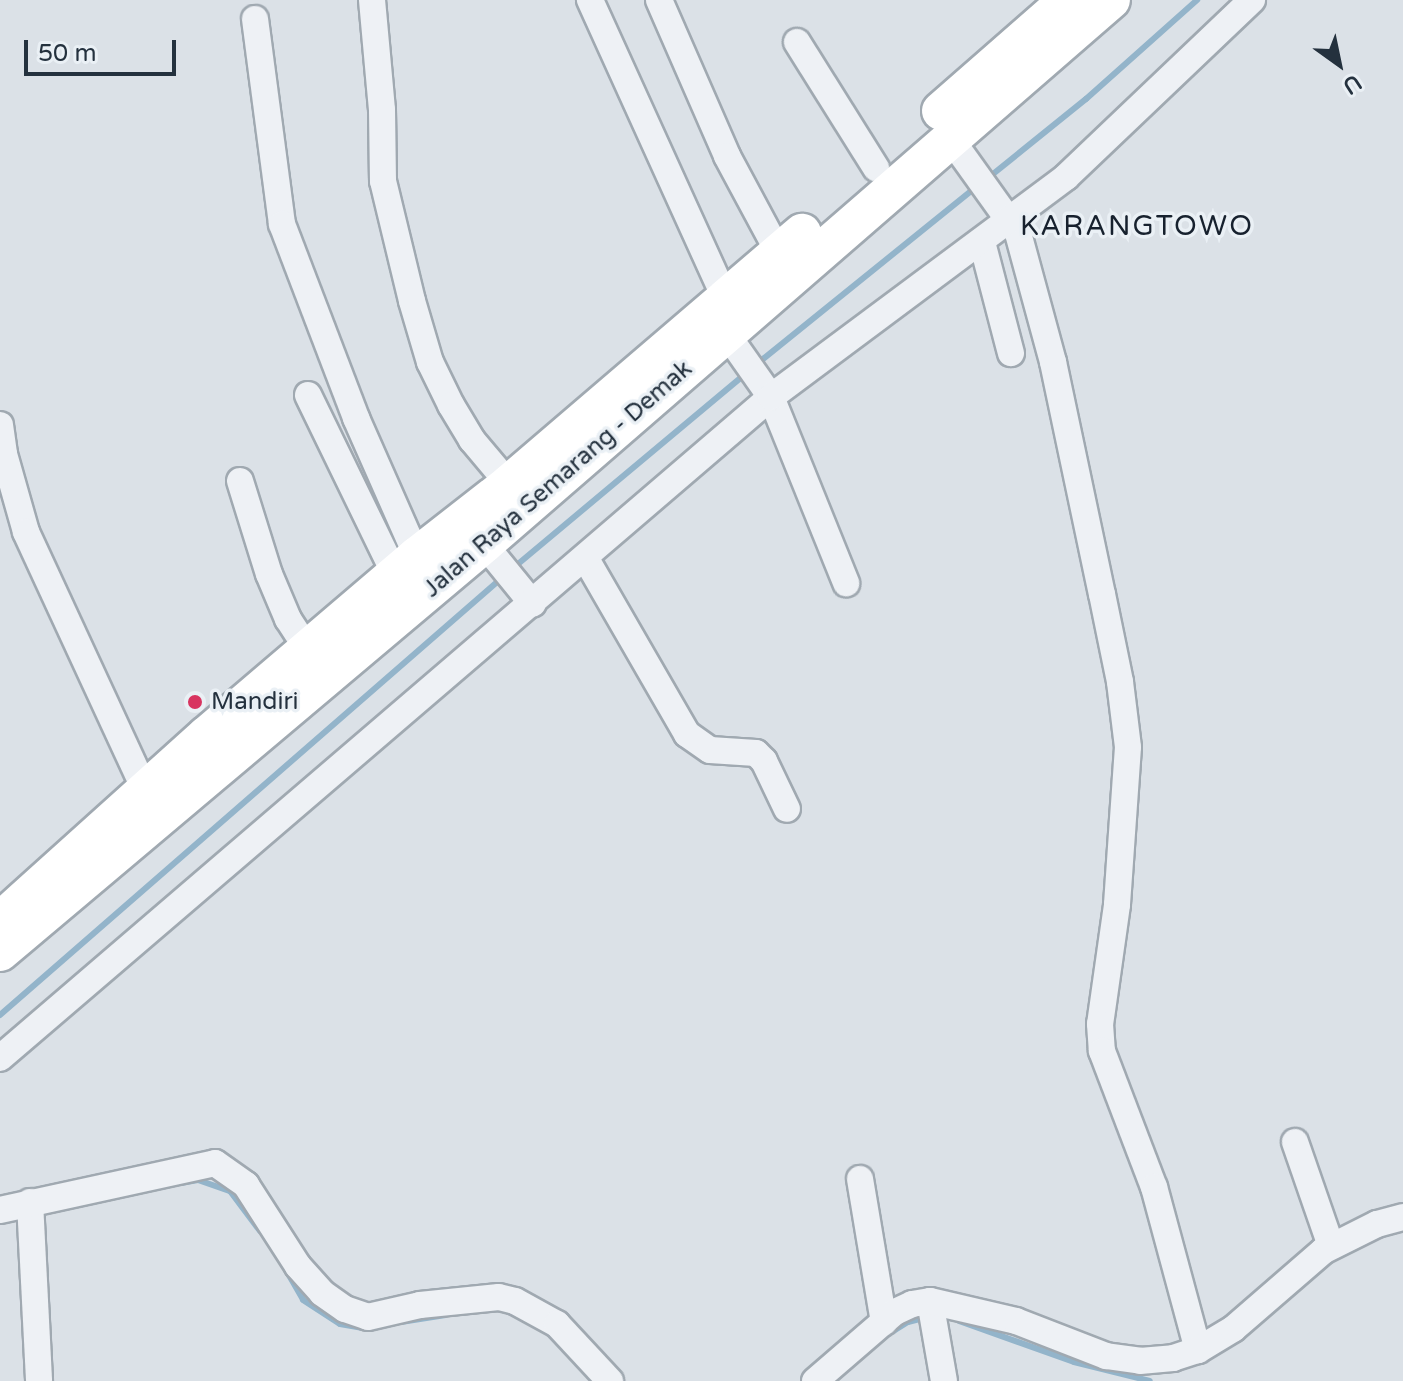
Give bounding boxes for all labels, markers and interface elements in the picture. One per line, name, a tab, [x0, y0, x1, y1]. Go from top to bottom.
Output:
scale bar	[28, 24, 180, 74]
north arrow	[1299, 24, 1379, 104]
text: 50 m	[38, 39, 96, 68]
text: U	[1338, 69, 1366, 100]
district label: KARANGTOWO	[1020, 209, 1254, 243]
street label: Jalan Raya Semarang - Demak	[418, 355, 698, 603]
place label: Mandiri	[211, 688, 299, 716]
marker: Mandiri	[186, 693, 204, 711]

